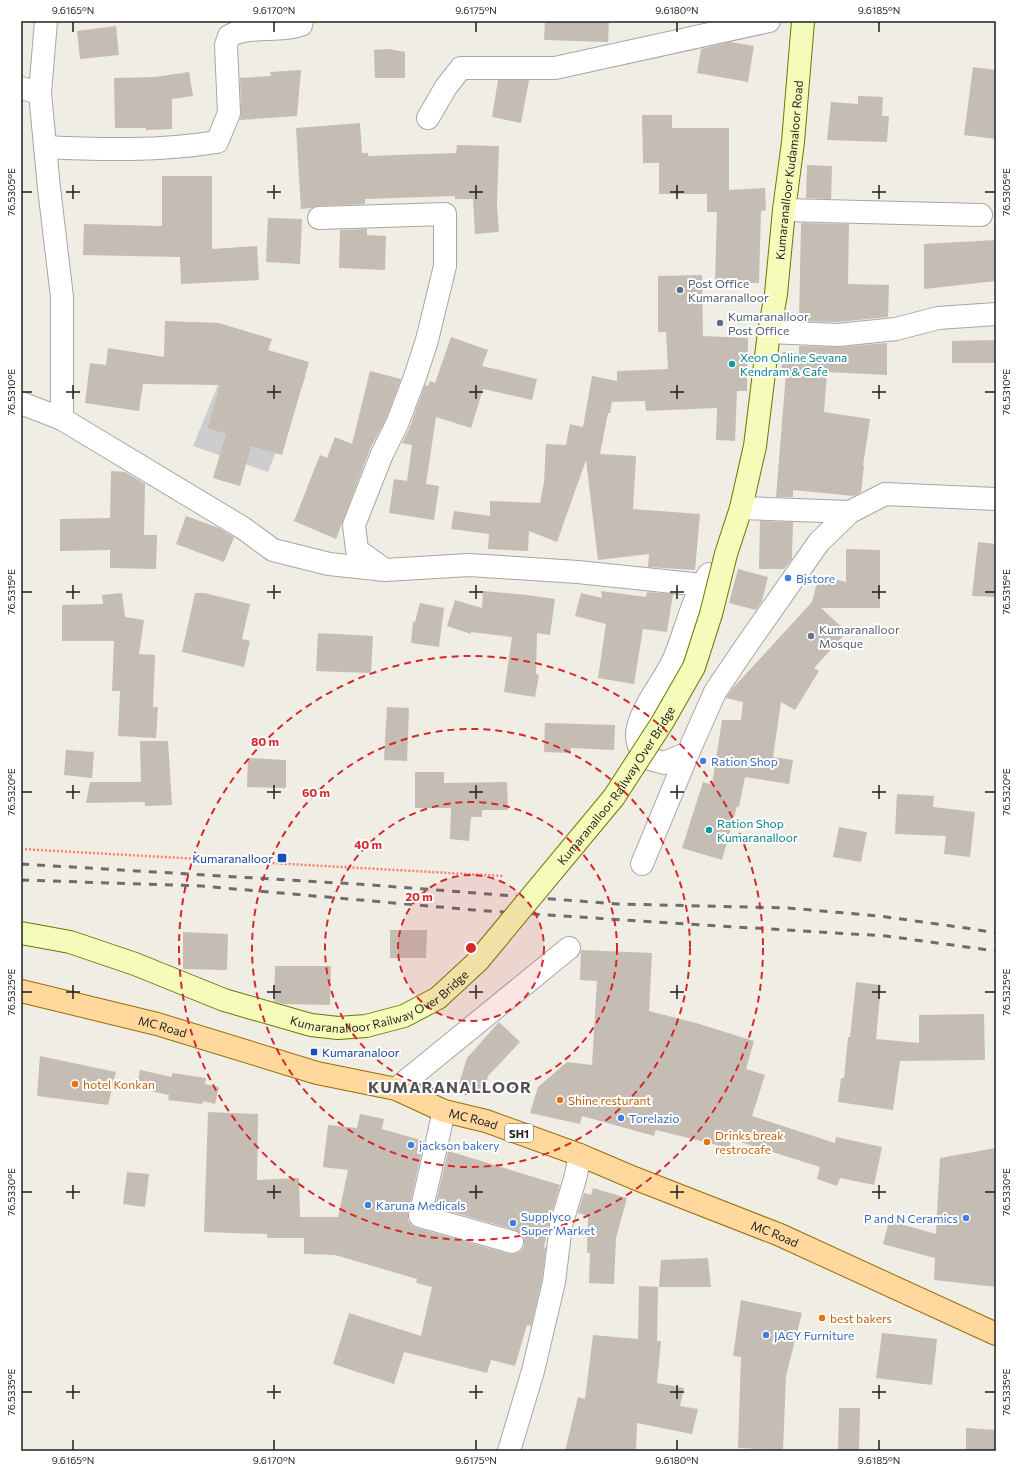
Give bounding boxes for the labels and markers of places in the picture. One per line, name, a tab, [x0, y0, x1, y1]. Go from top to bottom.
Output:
place label: Post Office Kumaranalloor	[688, 276, 769, 304]
marker: Post Office Kumaranalloor	[675, 285, 685, 295]
place label: Kumaranalloor Post Office	[728, 309, 809, 337]
marker: Kumaranalloor Post Office	[715, 318, 725, 328]
place label: Xeon Online Sevana Kendram & Cafe	[740, 350, 847, 378]
marker: Xeon Online Sevana Kendram & Cafe	[727, 359, 737, 369]
place label: Bjstore	[796, 571, 835, 585]
marker: Bjstore	[783, 573, 793, 583]
place label: Kumaranalloor Mosque	[819, 622, 900, 650]
marker: Kumaranalloor Mosque	[806, 631, 816, 641]
place label: Ration Shop	[711, 754, 778, 768]
marker: Ration Shop	[698, 756, 708, 766]
place label: Ration Shop Kumaranalloor	[717, 816, 798, 844]
marker: Ration Shop Kumaranalloor	[704, 825, 714, 835]
place label: Kumaranalloor	[192, 851, 273, 865]
marker: Kumaranalloor	[276, 852, 288, 864]
centre of rings	[464, 941, 478, 955]
place label: Kumaranaloor	[322, 1045, 400, 1059]
marker: Kumaranaloor	[309, 1047, 319, 1057]
place label: hotel Konkan	[83, 1077, 155, 1091]
marker: hotel Konkan	[70, 1079, 80, 1089]
place label: Shine resturant	[568, 1093, 651, 1107]
marker: Shine resturant	[555, 1095, 565, 1105]
place label: Torelazio	[629, 1111, 679, 1125]
marker: Torelazio	[616, 1113, 626, 1123]
place label: Drinks break restrocafe	[715, 1128, 784, 1156]
marker: Drinks break restrocafe	[702, 1137, 712, 1147]
place label: jackson bakery	[419, 1138, 500, 1152]
marker: jackson bakery	[406, 1140, 416, 1150]
place label: Karuna Medicals	[376, 1198, 466, 1212]
marker: Karuna Medicals	[363, 1200, 373, 1210]
place label: Supplyco Super Market	[521, 1209, 595, 1237]
place label: P and N Ceramics	[864, 1211, 958, 1225]
marker: P and N Ceramics	[961, 1213, 971, 1223]
marker: Supplyco Super Market	[508, 1218, 518, 1228]
place label: best bakers	[830, 1311, 892, 1325]
marker: best bakers	[817, 1313, 827, 1323]
place label: JACY Furniture	[774, 1328, 854, 1343]
marker: JACY Furniture	[761, 1330, 771, 1340]

